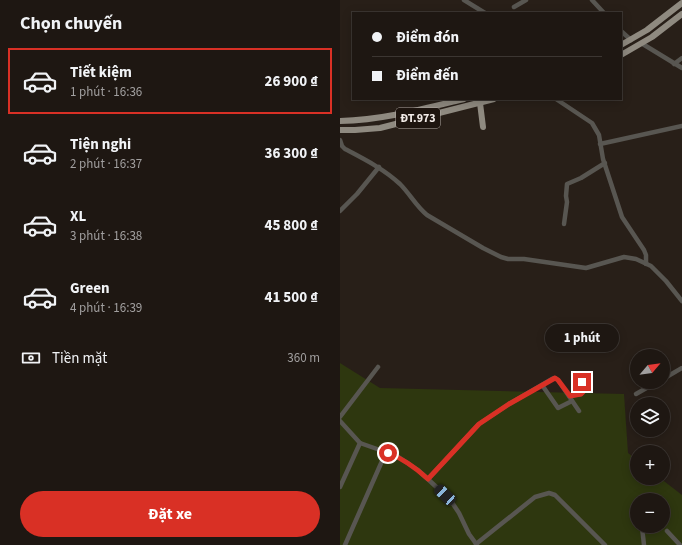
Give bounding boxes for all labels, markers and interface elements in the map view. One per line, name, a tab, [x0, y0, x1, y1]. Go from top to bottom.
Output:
text: Chọn chuyến	[20, 11, 122, 36]
text: Điểm đón	[396, 27, 459, 48]
text: Tiết kiệm	[70, 62, 132, 83]
icon: car	[22, 63, 58, 99]
text: Điểm đến	[396, 65, 459, 86]
text: 26 900 ₫	[264, 71, 318, 92]
text: 1 phút · 16:36	[70, 83, 142, 101]
road number: ĐT.973	[396, 108, 440, 128]
text: Tiện nghi	[70, 134, 131, 155]
icon: car	[22, 135, 58, 171]
text: 36 300 ₫	[264, 143, 318, 164]
text: 2 phút · 16:37	[70, 155, 142, 173]
text: XL	[70, 206, 86, 227]
icon: car	[22, 207, 58, 243]
text: 45 800 ₫	[264, 215, 318, 236]
text: 3 phút · 16:38	[70, 227, 142, 245]
text: Green	[70, 278, 110, 299]
icon: car	[22, 279, 58, 315]
text: 41 500 ₫	[264, 287, 318, 308]
text: 4 phút · 16:39	[70, 299, 142, 317]
callout: 1 phút	[545, 324, 619, 352]
text: 1 phút	[564, 329, 600, 347]
icon: cash	[20, 347, 42, 369]
text: Tiền mặt	[52, 348, 107, 369]
text: 360 m	[287, 349, 320, 367]
north arrow	[630, 349, 670, 389]
map controls	[630, 349, 670, 533]
route end	[573, 373, 591, 391]
button: layers	[630, 397, 670, 437]
route start	[379, 444, 397, 462]
button: +	[630, 445, 670, 485]
car	[432, 482, 458, 508]
button: Đặt xe	[20, 491, 320, 537]
button: −	[630, 493, 670, 533]

